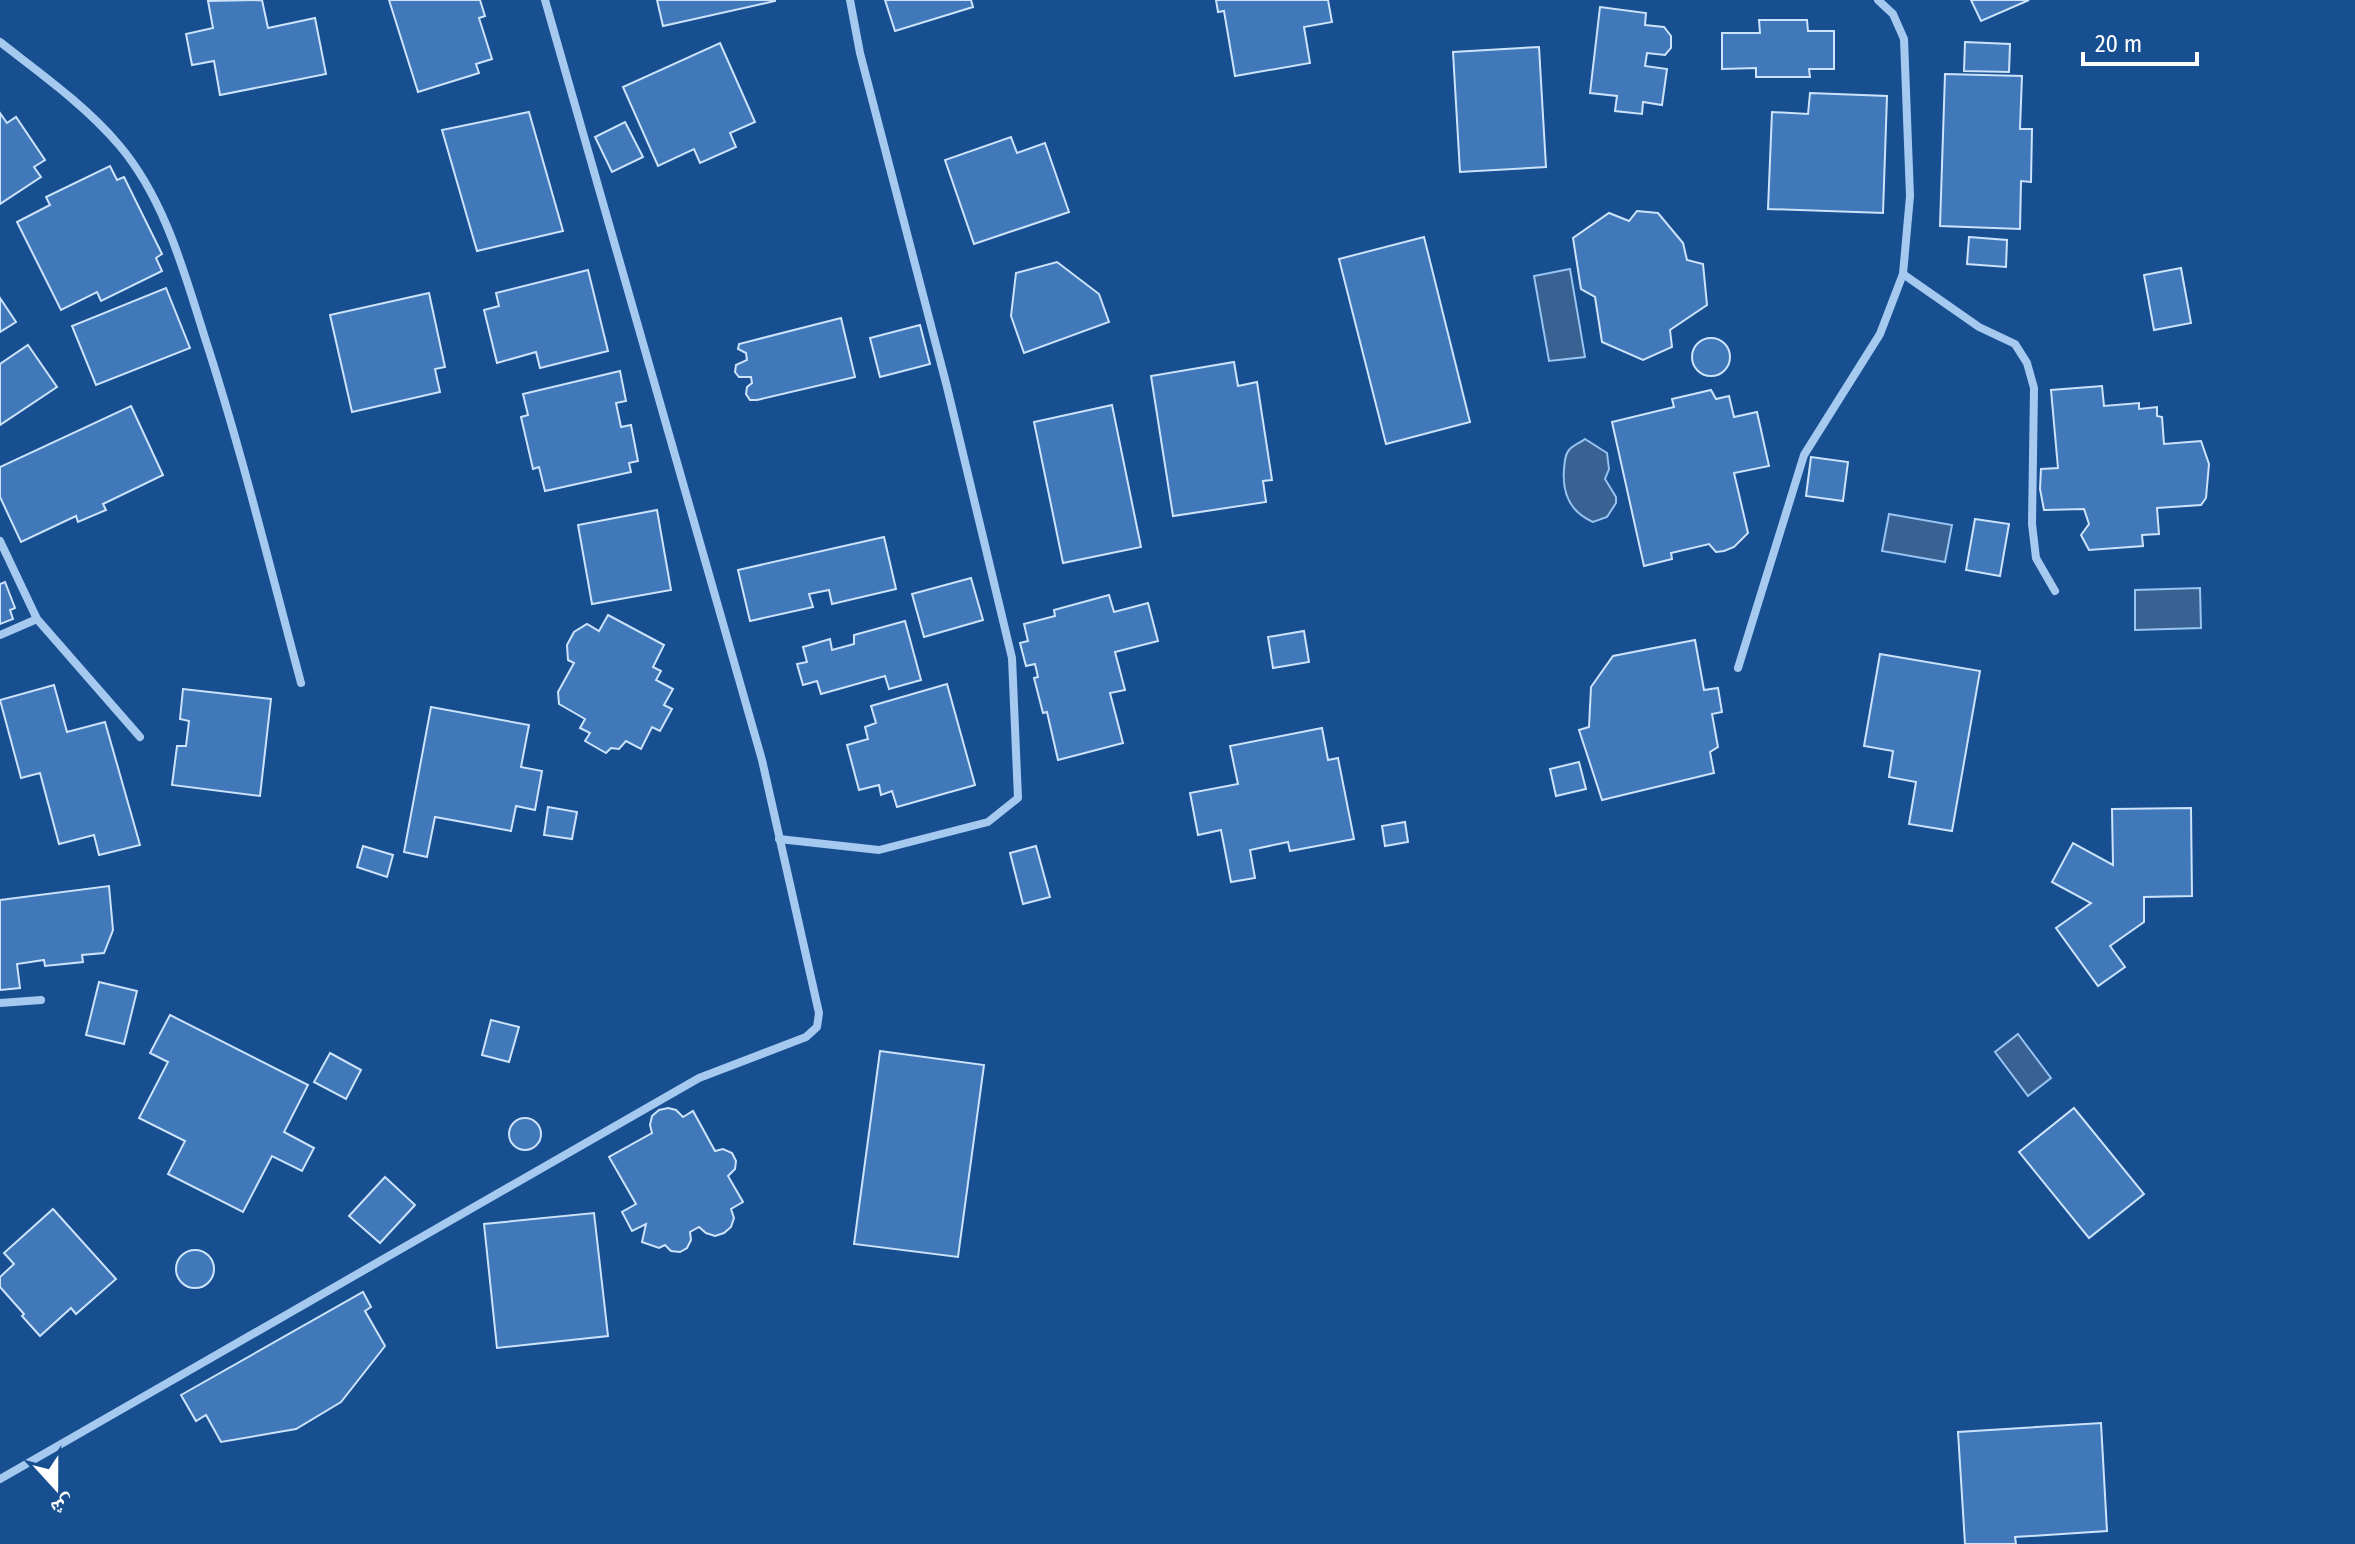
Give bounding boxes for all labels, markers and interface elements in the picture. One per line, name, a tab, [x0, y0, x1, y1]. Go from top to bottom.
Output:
scale bar	[2083, 16, 2197, 66]
text: 20 m	[2095, 30, 2142, 58]
north arrow	[16, 1448, 96, 1528]
text: ش	[47, 1489, 79, 1523]

